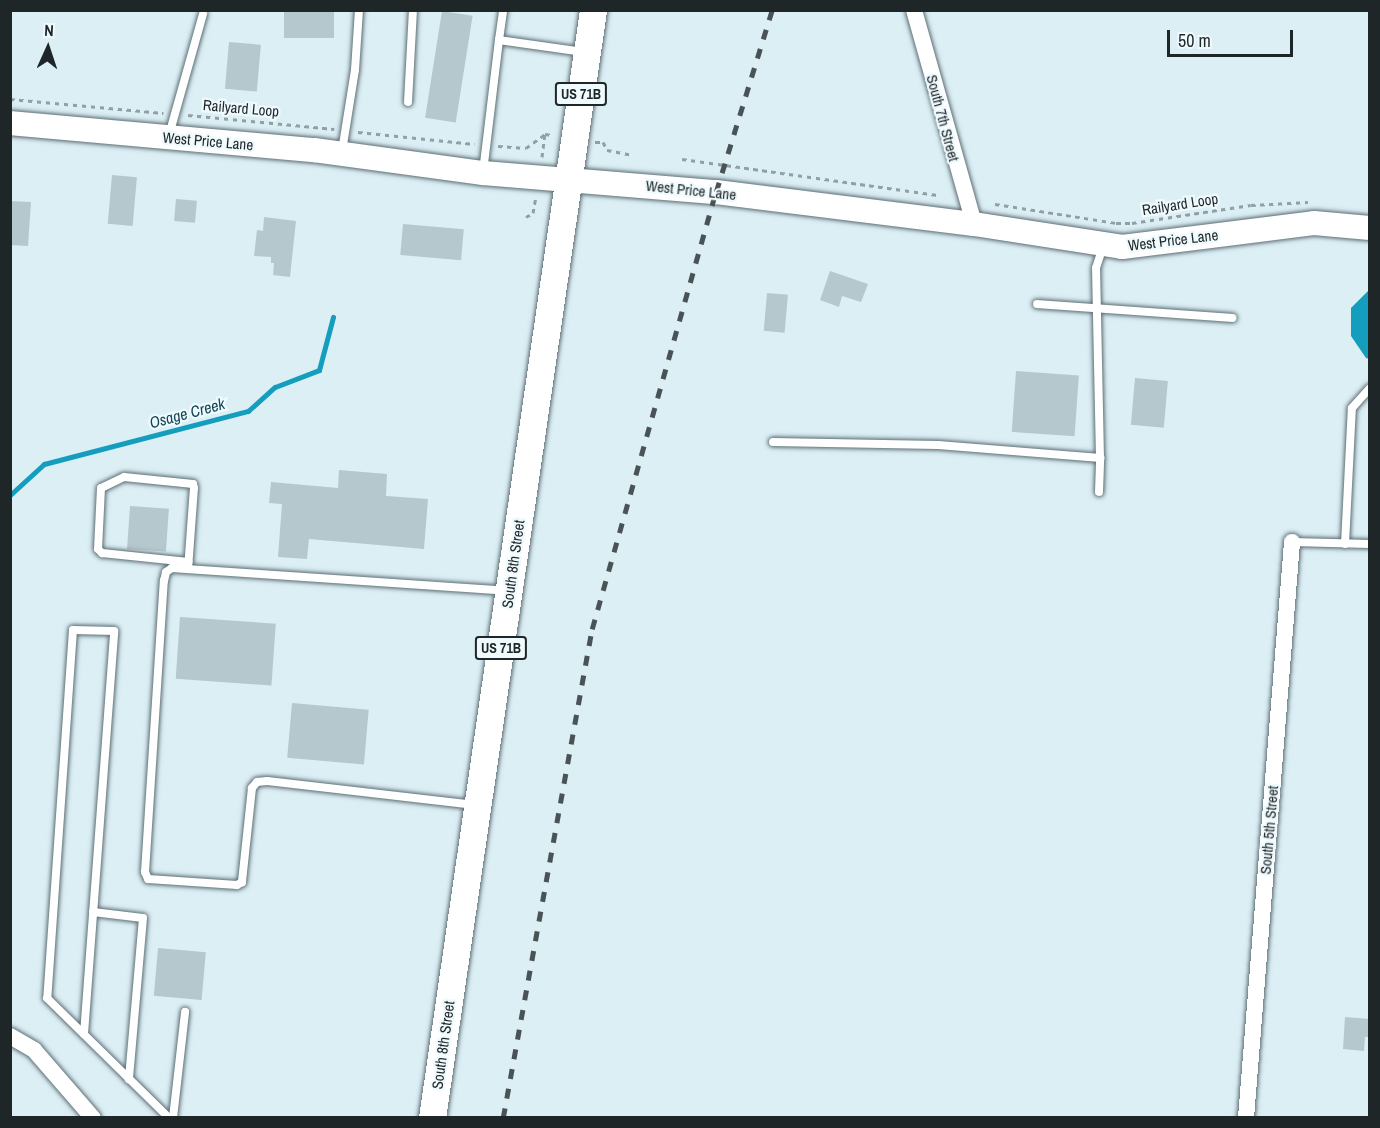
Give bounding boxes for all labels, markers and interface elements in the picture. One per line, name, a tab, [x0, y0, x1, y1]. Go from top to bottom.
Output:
north arrow	[18, 18, 78, 78]
scale bar	[1170, 18, 1296, 56]
text: N	[44, 19, 54, 41]
text: 50 m	[1178, 28, 1211, 53]
street label: South 7th Street	[923, 73, 963, 163]
road number: US 71B	[554, 83, 608, 105]
street label: Railyard Loop	[202, 96, 280, 120]
street label: West Price Lane	[162, 128, 254, 154]
street label: West Price Lane	[645, 176, 737, 204]
street label: Railyard Loop	[1141, 189, 1219, 219]
street label: West Price Lane	[1127, 226, 1219, 254]
water label: Osage Creek	[147, 394, 227, 432]
street label: South 8th Street	[498, 519, 528, 609]
road number: US 71B	[474, 637, 528, 659]
street label: South 5th Street	[1256, 785, 1282, 875]
street label: South 8th Street	[428, 1000, 458, 1090]

